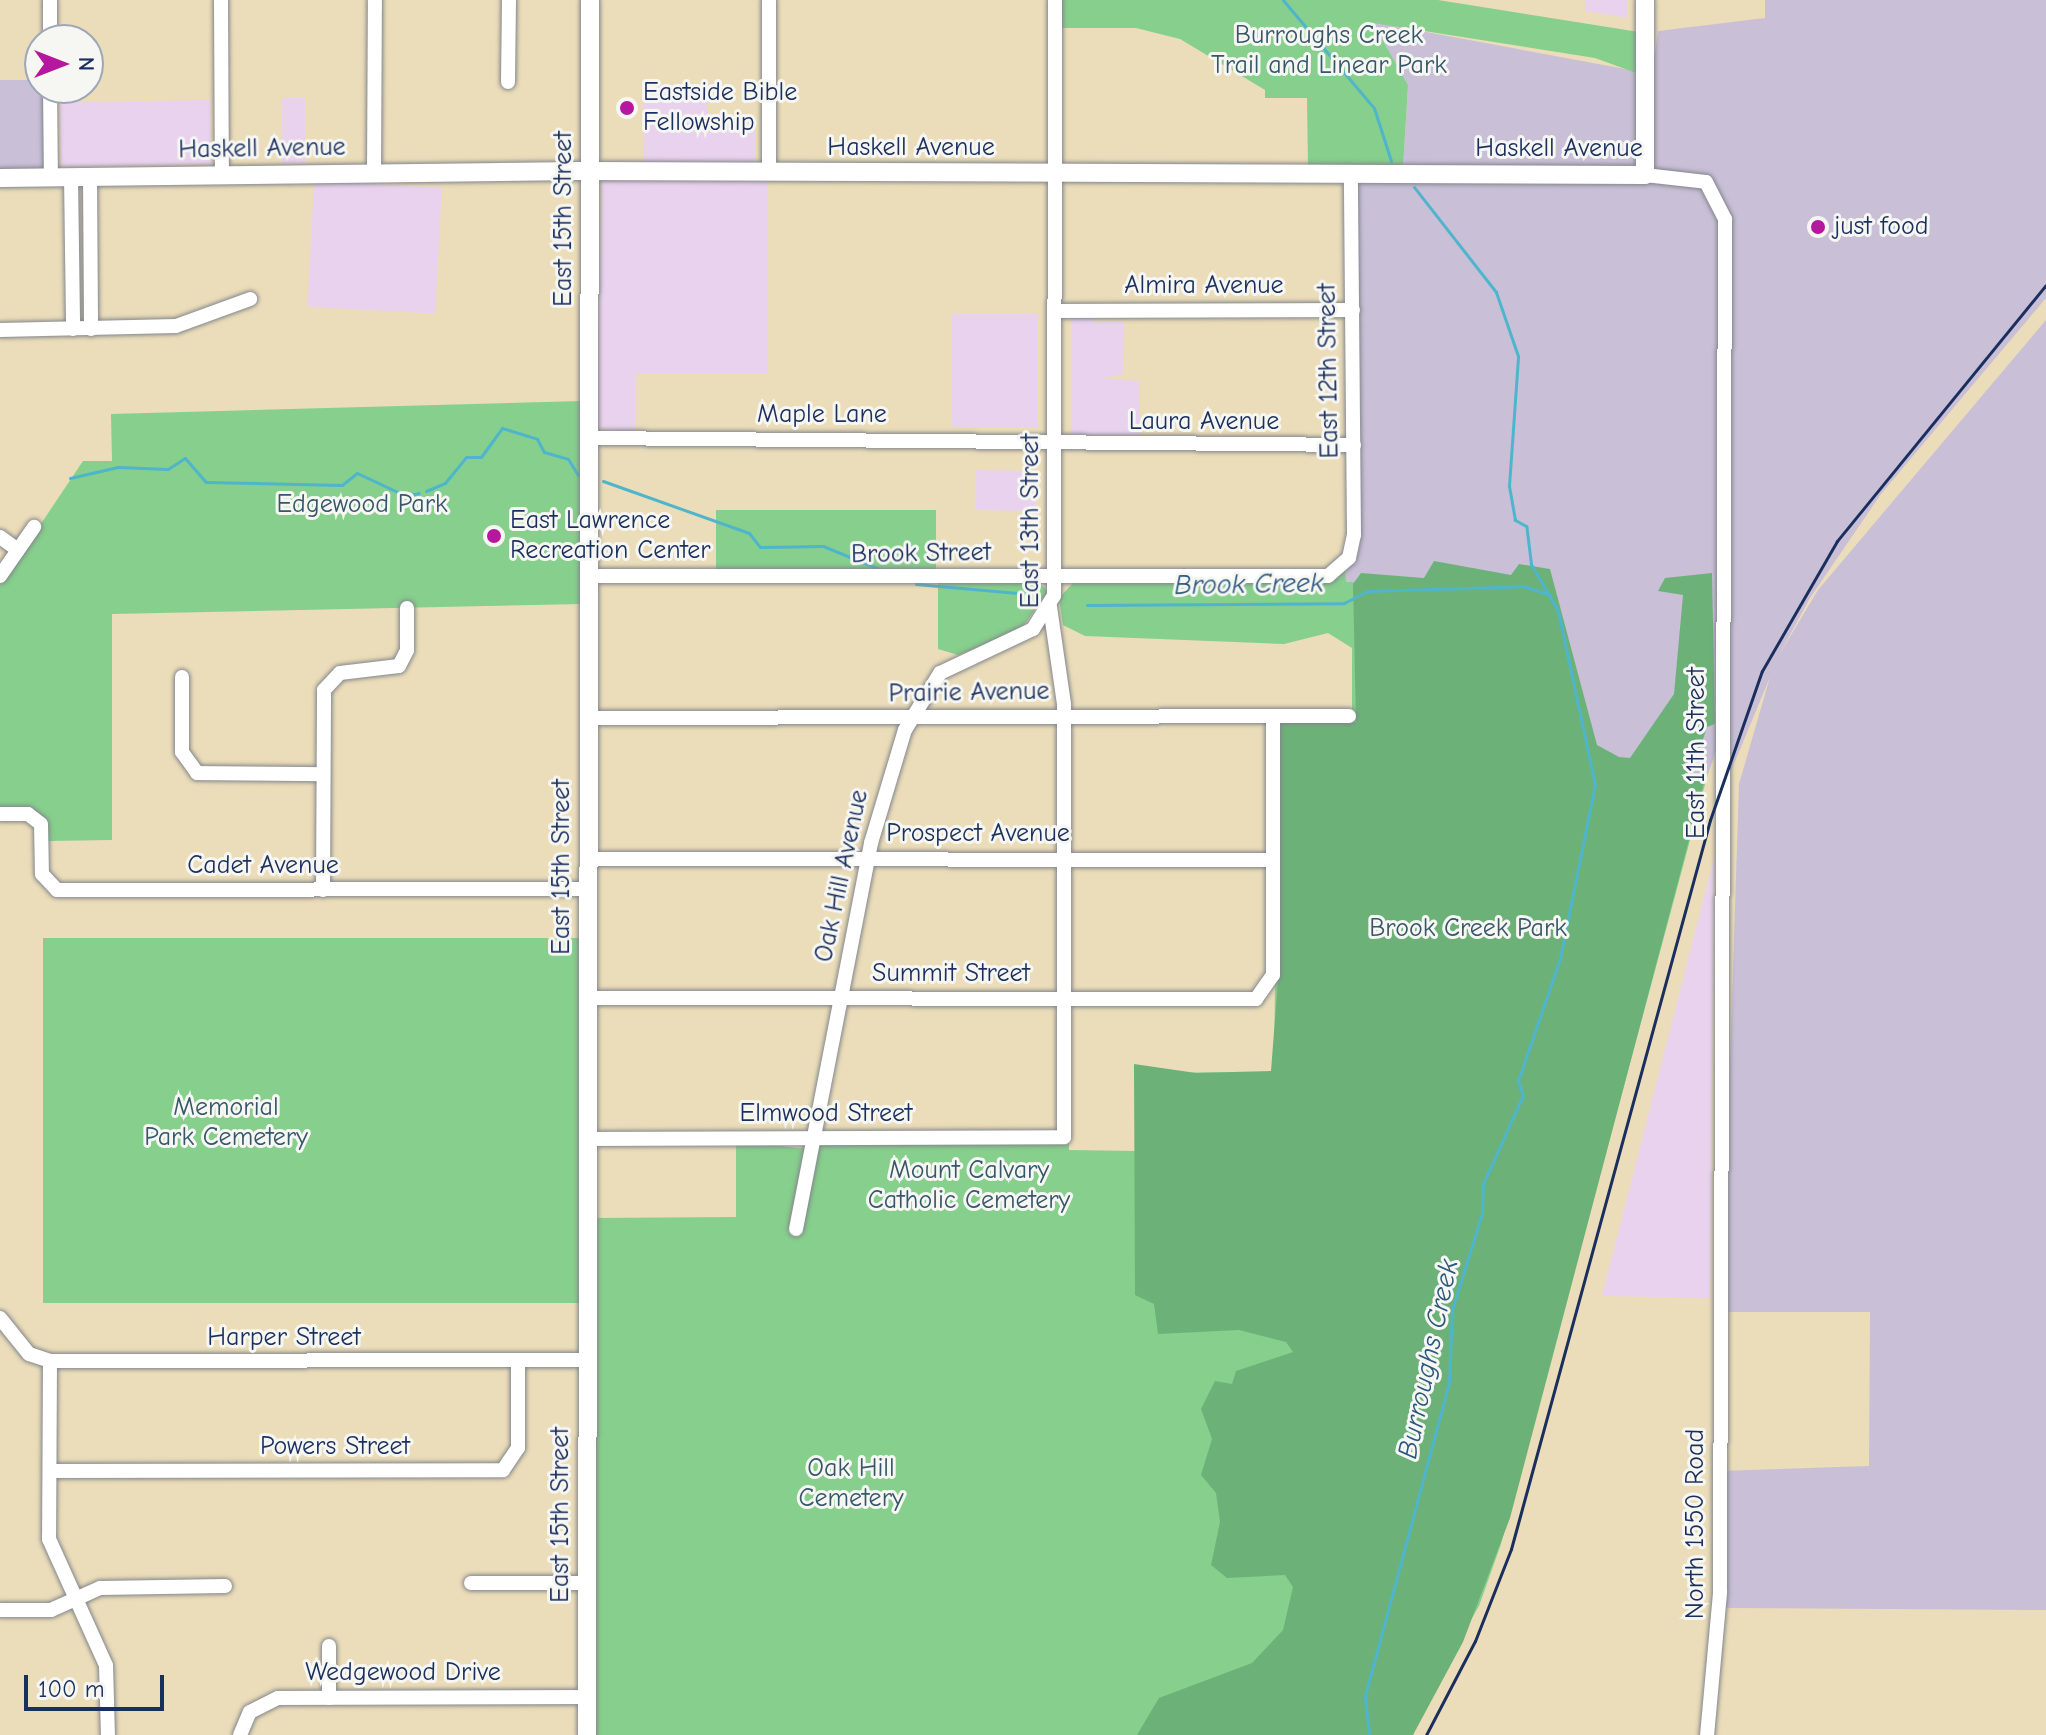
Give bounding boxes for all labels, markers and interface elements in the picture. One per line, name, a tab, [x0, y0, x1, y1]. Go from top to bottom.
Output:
park label: Burroughs Creek Trail and Linear Park	[1211, 20, 1447, 82]
north arrow	[24, 24, 104, 104]
text: N	[73, 57, 99, 71]
place label: Eastside Bible Fellowship	[643, 77, 797, 138]
marker: Eastside Bible Fellowship	[618, 99, 636, 117]
street label: East 15th Street	[548, 131, 580, 307]
street label: Haskell Avenue	[178, 132, 346, 166]
street label: Haskell Avenue	[827, 132, 995, 164]
street label: Haskell Avenue	[1475, 133, 1643, 165]
place label: just food	[1834, 211, 1928, 243]
marker: just food	[1809, 218, 1827, 236]
street label: Almira Avenue	[1124, 270, 1284, 302]
street label: East 12th Street	[1312, 283, 1346, 459]
street label: Maple Lane	[757, 399, 887, 431]
street label: Laura Avenue	[1129, 406, 1279, 438]
street label: East 13th Street	[1015, 434, 1047, 608]
park label: Edgewood Park	[276, 489, 448, 521]
place label: East Lawrence Recreation Center	[510, 505, 711, 566]
marker: East Lawrence Recreation Center	[485, 527, 503, 545]
street label: Brook Street	[851, 537, 991, 571]
water label: Brook Creek	[1174, 566, 1324, 602]
street label: East 11th Street	[1681, 667, 1713, 839]
street label: Prairie Avenue	[888, 676, 1050, 710]
street label: East 15th Street	[546, 779, 578, 955]
street label: Oak Hill Avenue	[809, 787, 875, 965]
street label: Prospect Avenue	[886, 818, 1070, 850]
street label: Cadet Avenue	[187, 850, 339, 882]
park label: Brook Creek Park	[1369, 913, 1567, 945]
street label: Summit Street	[872, 958, 1030, 990]
park label: Memorial Park Cemetery	[144, 1092, 308, 1154]
street label: Elmwood Street	[739, 1098, 913, 1130]
park label: Mount Calvary Catholic Cemetery	[868, 1155, 1070, 1216]
water label: Burroughs Creek	[1390, 1256, 1466, 1462]
street label: Harper Street	[207, 1322, 361, 1354]
street label: East 15th Street	[545, 1427, 577, 1603]
street label: North 1550 Road	[1680, 1429, 1712, 1619]
street label: Powers Street	[260, 1431, 410, 1463]
park label: Oak Hill Cemetery	[798, 1453, 904, 1514]
street label: Wedgewood Drive	[305, 1657, 501, 1689]
scale bar	[28, 1659, 168, 1709]
text: 100 m	[38, 1675, 105, 1703]

